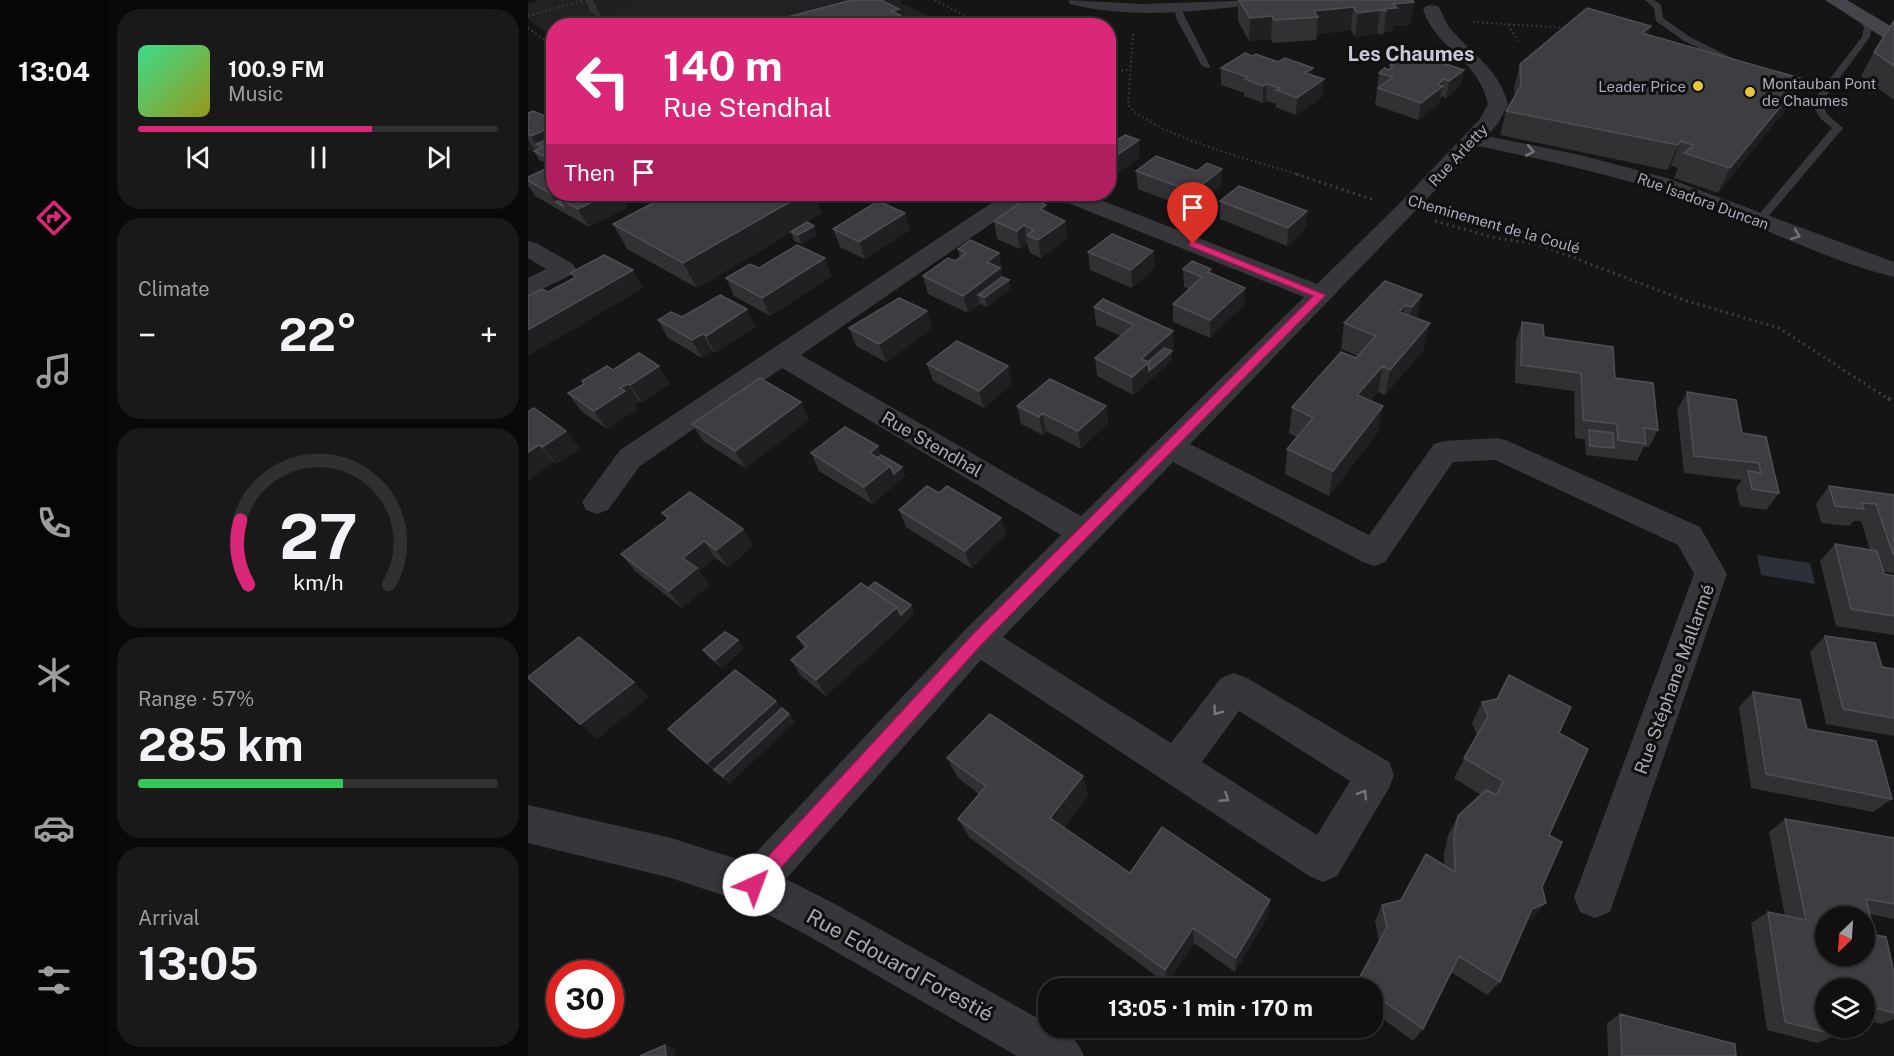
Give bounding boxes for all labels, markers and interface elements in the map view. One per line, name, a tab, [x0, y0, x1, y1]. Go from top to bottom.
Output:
text: 140 m	[663, 41, 783, 90]
icon: left	[564, 42, 642, 120]
district label: Les Chaumes	[1347, 42, 1475, 66]
text: 13:04	[18, 55, 90, 87]
text: 100.9 FM	[228, 56, 325, 82]
place label: Montauban Pont de Chaumes	[1762, 75, 1877, 109]
place label: Leader Price	[1598, 78, 1686, 95]
marker: Leader Price	[1691, 79, 1705, 93]
text: Music	[228, 82, 283, 106]
marker: Montauban Pont de Chaumes	[1743, 85, 1757, 99]
text: Rue Stendhal	[663, 91, 832, 123]
street label: Rue Arletty	[1425, 120, 1491, 190]
icon: previous	[182, 141, 215, 174]
icon: pause	[302, 141, 335, 174]
icon: next	[422, 141, 455, 174]
one-way arrow	[1525, 144, 1535, 157]
icon: arrive	[627, 156, 660, 189]
text: Then	[564, 160, 615, 186]
street label: Rue Isadora Duncan	[1635, 169, 1771, 233]
pin	[1167, 182, 1218, 244]
icon: arrive	[1176, 191, 1209, 224]
street label: Cheminement de la Coulé	[1406, 191, 1582, 257]
icon: directions	[33, 197, 75, 239]
one-way arrow	[1789, 228, 1800, 240]
text: Climate	[138, 277, 210, 301]
text: 22°	[279, 308, 357, 361]
text: −	[138, 316, 156, 354]
text: +	[480, 316, 498, 354]
icon: music	[33, 350, 75, 392]
street label: Rue Stendhal	[878, 407, 986, 481]
text: 27	[279, 500, 357, 573]
icon: phone	[33, 502, 75, 544]
text: km/h	[293, 570, 343, 595]
street label: Rue Stéphane Mallarmé	[1630, 581, 1718, 777]
icon: climate	[33, 654, 75, 696]
text: Range · 57%	[138, 687, 254, 711]
one-way arrow	[1213, 705, 1224, 716]
text: 285 km	[138, 718, 304, 771]
one-way arrow	[1356, 790, 1368, 800]
one-way arrow	[1218, 791, 1229, 802]
icon: car	[33, 807, 75, 849]
position arrow	[722, 853, 786, 917]
street label: Rue Edouard Forestié	[802, 903, 998, 1027]
text: Arrival	[138, 906, 200, 930]
north arrow	[1815, 906, 1875, 966]
map controls	[1815, 906, 1875, 1038]
text: 13:05	[138, 937, 259, 990]
icon: filters	[33, 959, 75, 1001]
speed limit sign: 30	[546, 960, 624, 1038]
button: layers	[1815, 978, 1875, 1038]
text: 13:05 · 1 min · 170 m	[1108, 995, 1313, 1021]

